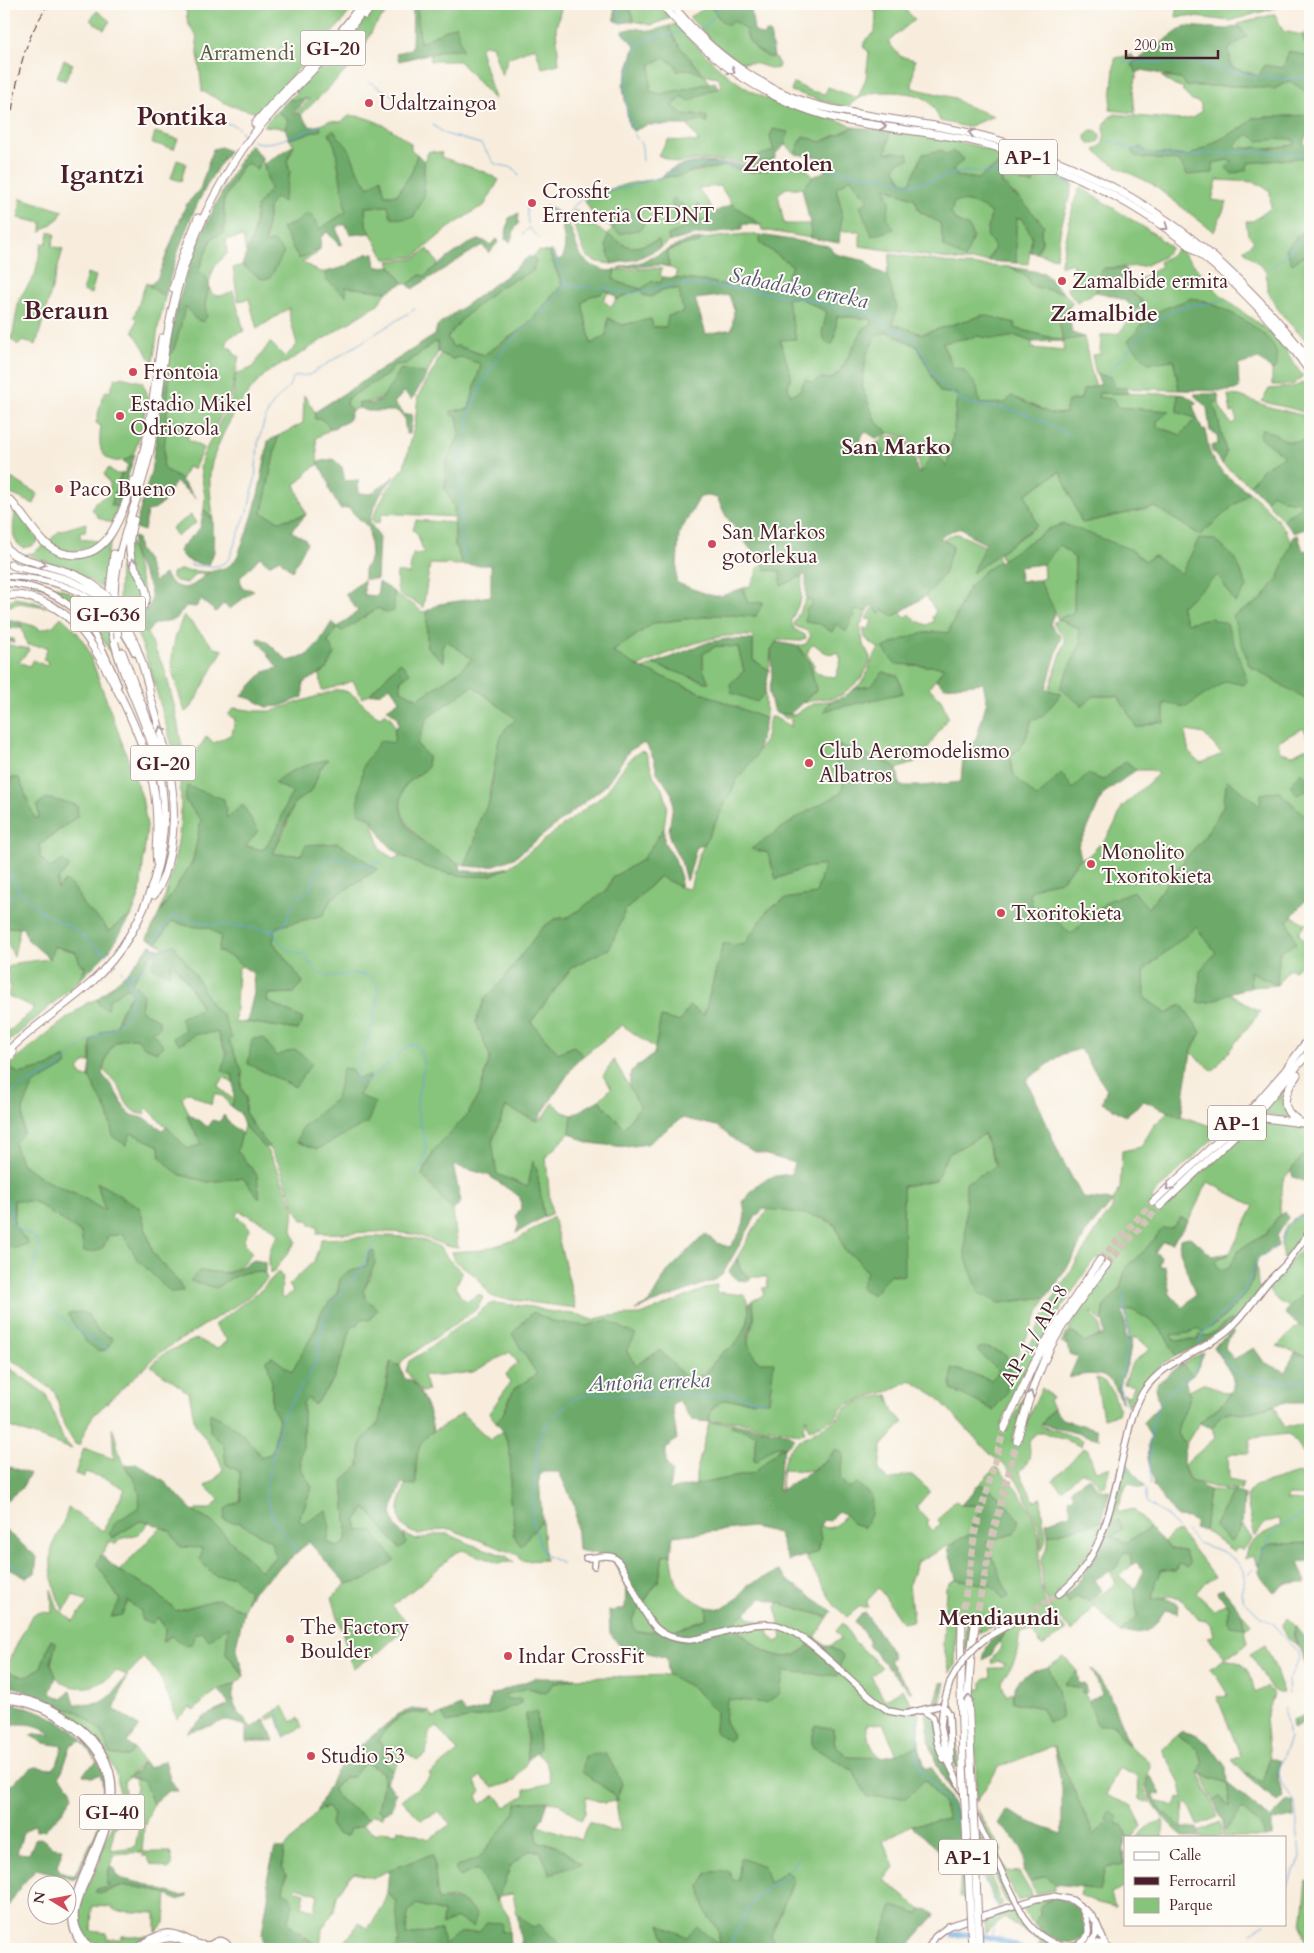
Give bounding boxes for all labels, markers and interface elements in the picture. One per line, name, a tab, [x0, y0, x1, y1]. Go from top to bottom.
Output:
scale bar	[1126, 28, 1219, 60]
road number: GI-20	[300, 30, 366, 66]
text: 200 m	[1134, 35, 1174, 55]
park label: Arramendi	[199, 39, 295, 68]
one-way arrow	[726, 65, 736, 74]
place label: Udaltzaingoa	[379, 89, 497, 118]
marker: Udaltzaingoa	[363, 97, 375, 109]
district label: Pontika	[137, 99, 228, 134]
one-way arrow	[879, 120, 887, 131]
one-way arrow	[968, 128, 977, 139]
road number: AP-1	[999, 140, 1057, 174]
district label: Zentolen	[743, 149, 833, 179]
district label: Igantzi	[60, 157, 144, 192]
place label: Crossfit Errenteria CFDNT	[542, 177, 715, 230]
marker: Crossfit Errenteria CFDNT	[526, 197, 538, 209]
one-way arrow	[1159, 221, 1169, 230]
water label: Sabadako erreka	[727, 260, 871, 316]
place label: Zamalbide ermita	[1072, 267, 1228, 296]
marker: Zamalbide ermita	[1056, 275, 1068, 287]
district label: Beraun	[23, 293, 109, 328]
district label: Zamalbide	[1050, 299, 1158, 329]
place label: Frontoia	[143, 358, 219, 387]
marker: Frontoia	[127, 366, 139, 378]
place label: Estadio Mikel Odriozola	[130, 390, 252, 443]
marker: Estadio Mikel Odriozola	[114, 410, 126, 422]
district label: San Marko	[841, 432, 951, 462]
place label: Paco Bueno	[69, 475, 176, 504]
marker: Paco Bueno	[53, 483, 65, 495]
place label: San Markos gotorlekua	[722, 518, 825, 571]
marker: San Markos gotorlekua	[706, 538, 718, 550]
one-way arrow	[39, 558, 48, 569]
one-way arrow	[128, 558, 138, 567]
road number: GI-636	[70, 596, 146, 632]
one-way arrow	[156, 725, 166, 734]
place label: Club Aeromodelismo Albatros	[819, 737, 1010, 790]
road number: GI-20	[130, 746, 196, 780]
marker: Club Aeromodelismo Albatros	[803, 757, 815, 769]
place label: Monolito Txoritokieta	[1101, 838, 1212, 891]
marker: Monolito Txoritokieta	[1085, 858, 1097, 870]
place label: Txoritokieta	[1011, 899, 1122, 928]
marker: Txoritokieta	[995, 907, 1007, 919]
road number: AP-1	[1208, 1106, 1266, 1140]
one-way arrow	[1166, 1181, 1175, 1190]
street label: AP-1 / AP-8	[994, 1279, 1075, 1391]
water label: Antoña erreka	[586, 1365, 711, 1399]
one-way arrow	[1025, 1390, 1035, 1399]
district label: Mendiaundi	[939, 1603, 1060, 1633]
place label: The Factory Boulder	[300, 1613, 409, 1666]
marker: The Factory Boulder	[284, 1633, 296, 1645]
place label: Indar CrossFit	[518, 1642, 645, 1671]
marker: Indar CrossFit	[502, 1650, 514, 1662]
one-way arrow	[963, 1694, 974, 1702]
place label: Studio 53	[321, 1742, 405, 1771]
marker: Studio 53	[305, 1750, 317, 1762]
road number: GI-40	[80, 1794, 144, 1830]
legend	[1124, 1836, 1286, 1926]
road number: AP-1	[939, 1840, 997, 1874]
text: Calle	[1169, 1845, 1202, 1865]
text: Ferrocarril	[1169, 1871, 1236, 1891]
north arrow	[28, 1876, 78, 1926]
text: N	[29, 1890, 50, 1905]
text: Parque	[1169, 1895, 1213, 1915]

